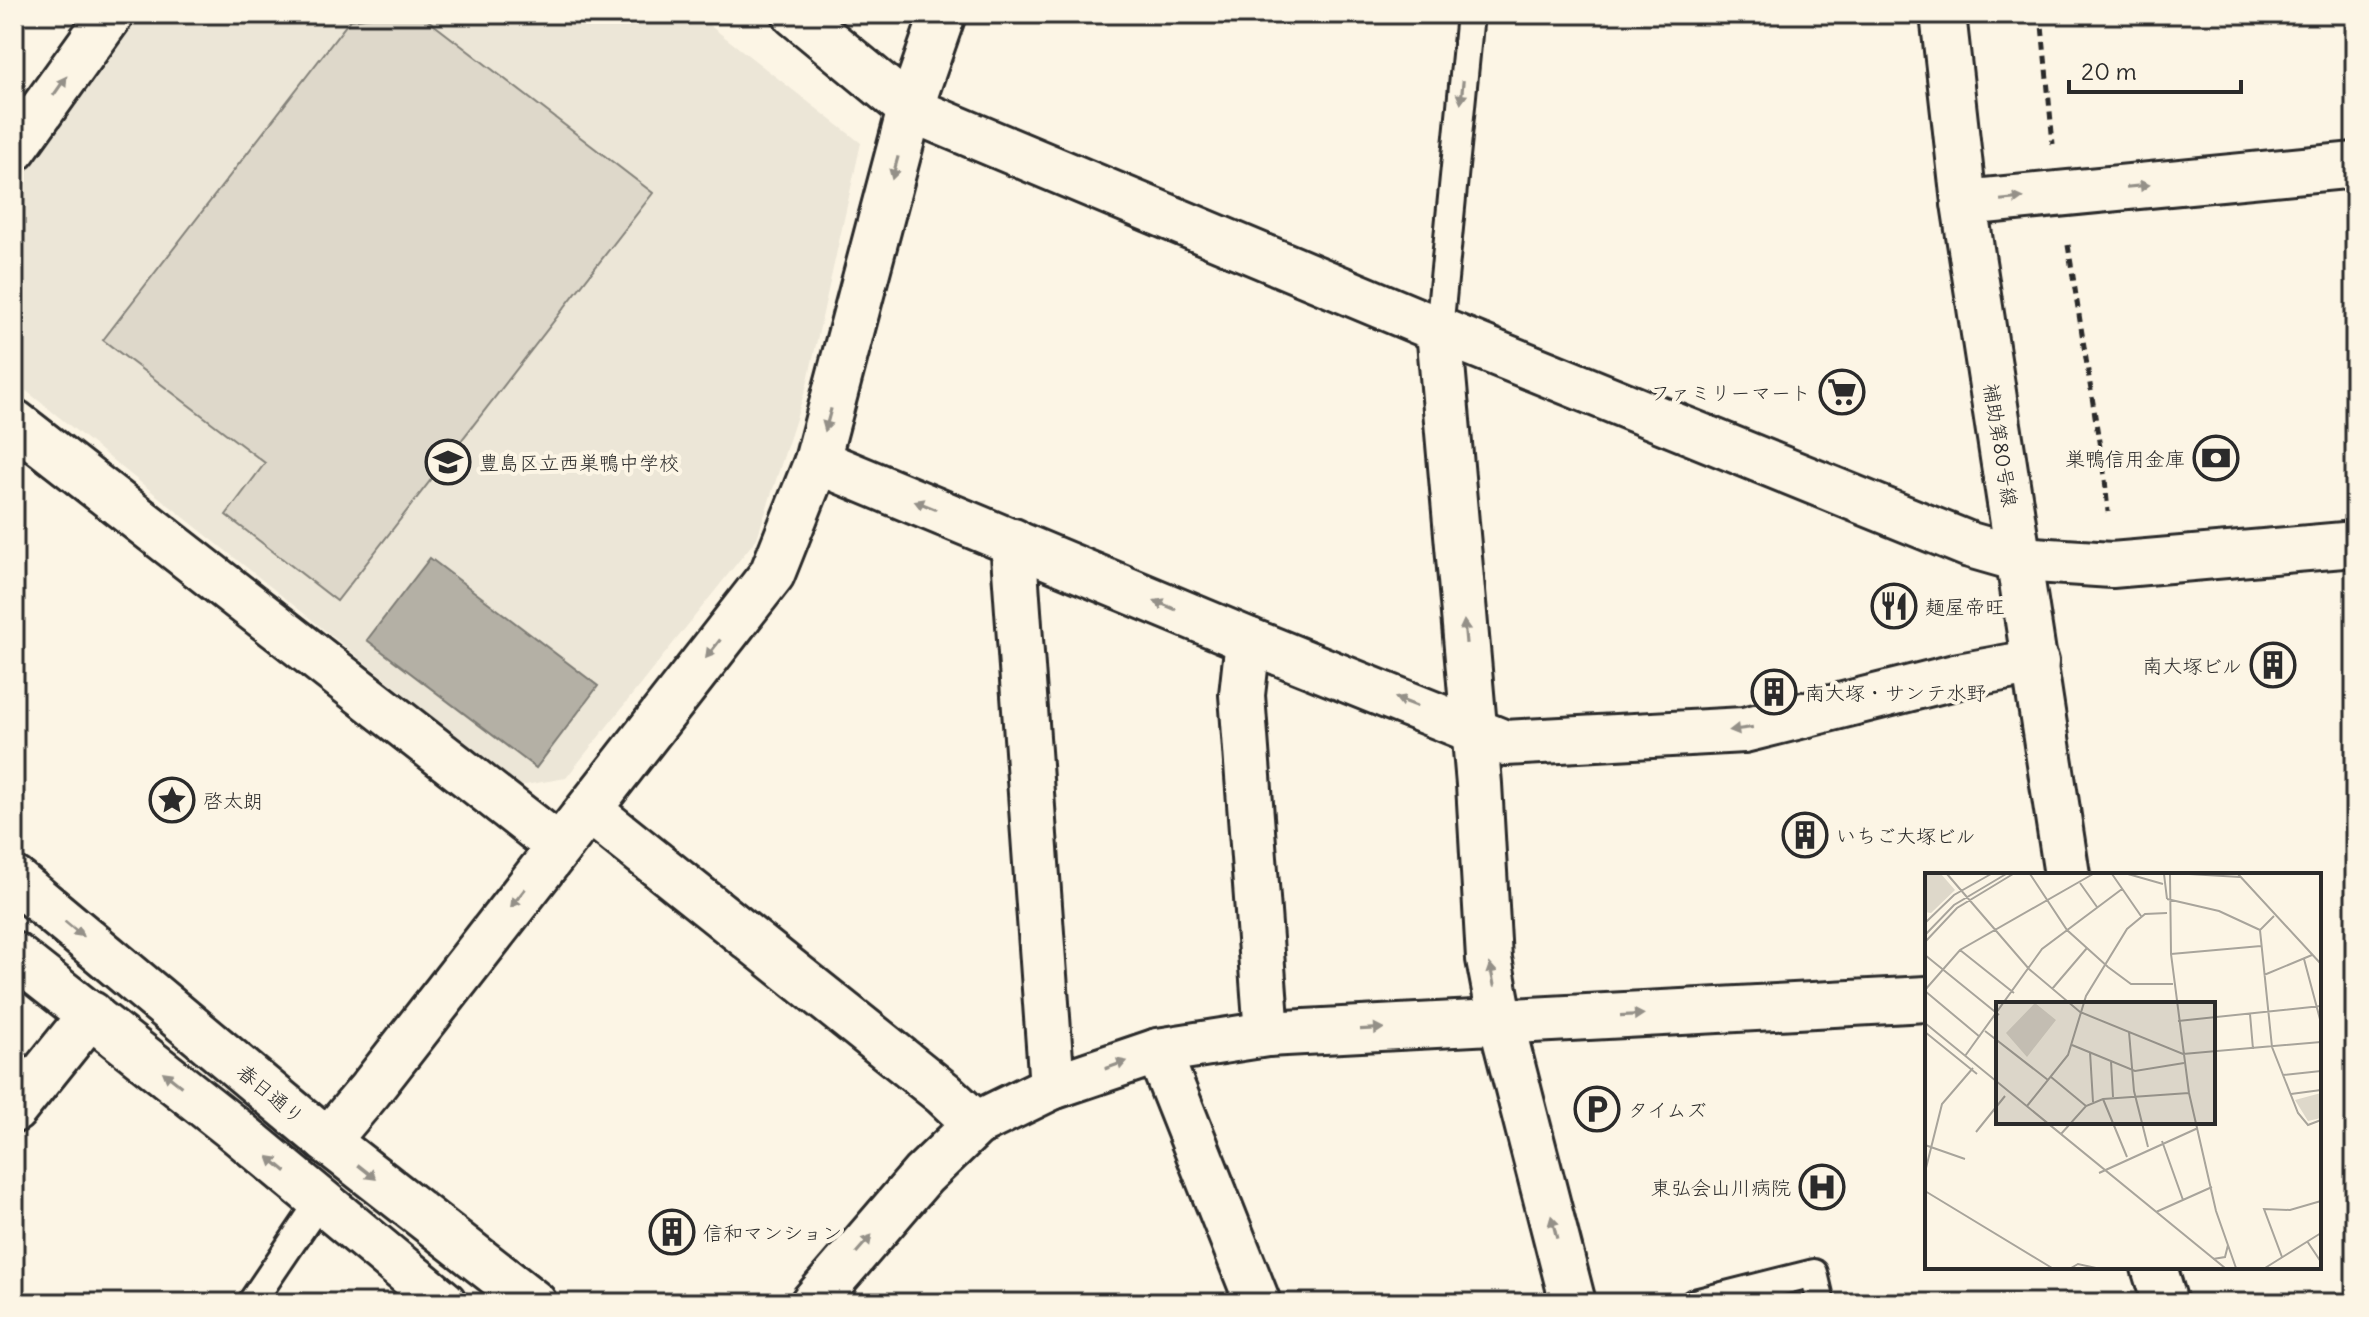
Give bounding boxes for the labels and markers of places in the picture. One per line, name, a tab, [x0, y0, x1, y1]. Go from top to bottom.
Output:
supermarket icon: ファミリーマート	[1818, 368, 1866, 416]
place label: ファミリーマート	[1651, 380, 1811, 405]
bank icon: 巣鴨信用金庫	[2192, 434, 2240, 482]
school or university icon: 豊島区立西巣鴨中学校	[424, 438, 472, 486]
place label: 巣鴨信用金庫	[2065, 446, 2185, 471]
place label: 豊島区立西巣鴨中学校	[479, 450, 679, 475]
restaurant icon: 麺屋帝旺	[1870, 582, 1918, 630]
place label: 麺屋帝旺	[1925, 594, 2005, 619]
building icon: 南大塚ビル	[2249, 641, 2297, 689]
place label: 南大塚ビル	[2142, 653, 2242, 678]
building icon: 南大塚・サンテ水野	[1750, 668, 1798, 716]
place label: 南大塚・サンテ水野	[1805, 680, 1986, 705]
place icon: 啓太朗	[148, 776, 196, 824]
place label: 啓太朗	[203, 788, 263, 813]
building icon: いちご大塚ビル	[1781, 811, 1829, 859]
place label: いちご大塚ビル	[1836, 823, 1976, 848]
parking icon: タイムズ	[1573, 1085, 1621, 1133]
place label: タイムズ	[1628, 1097, 1706, 1122]
hospital icon: 東弘会山川病院	[1798, 1163, 1846, 1211]
place label: 東弘会山川病院	[1651, 1175, 1791, 1200]
building icon: 信和マンション	[648, 1208, 696, 1256]
place label: 信和マンション	[703, 1220, 842, 1245]

